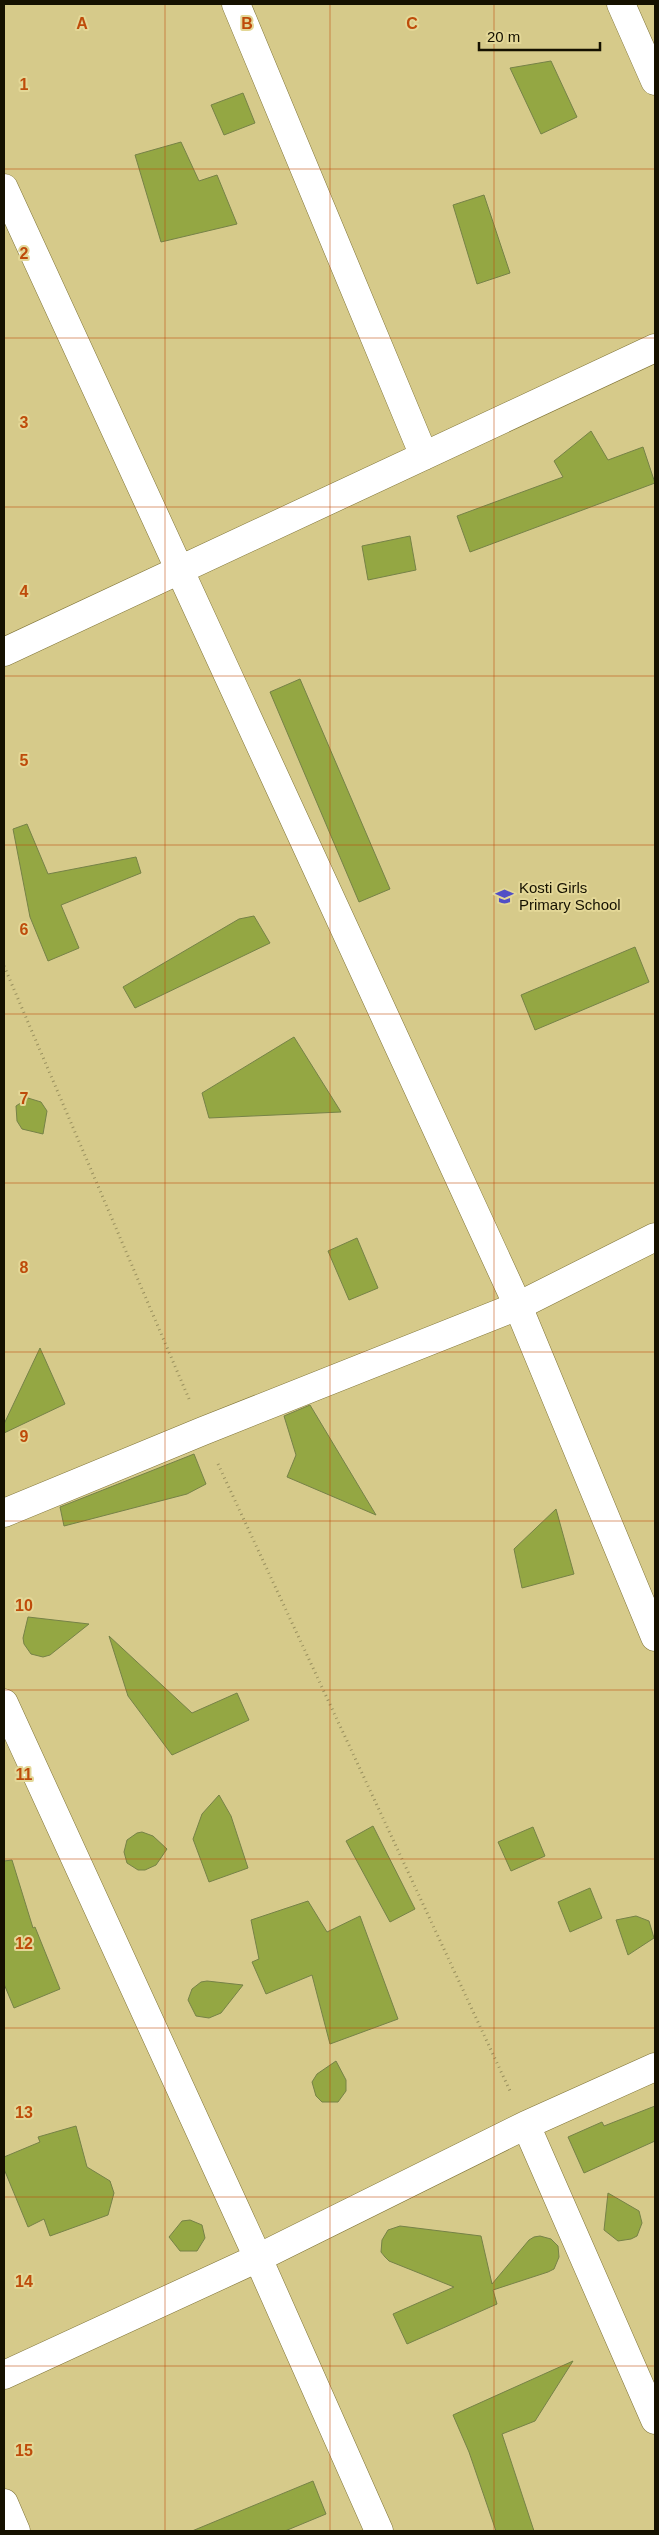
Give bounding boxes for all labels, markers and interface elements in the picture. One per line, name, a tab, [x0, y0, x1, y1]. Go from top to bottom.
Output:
text: A	[76, 15, 88, 32]
text: B	[241, 15, 253, 32]
text: C	[406, 15, 418, 32]
scale bar	[479, 20, 600, 52]
text: 20 m	[487, 28, 520, 45]
text: 1	[20, 76, 29, 93]
text: 2	[20, 245, 29, 262]
text: 3	[20, 414, 29, 431]
text: 4	[20, 583, 29, 600]
text: 5	[20, 752, 29, 769]
place label: Kosti Girls Primary School	[519, 879, 621, 913]
school or university icon: Kosti Girls Primary School	[495, 886, 515, 906]
text: 6	[20, 921, 29, 938]
text: 7	[20, 1090, 29, 1107]
text: 8	[20, 1259, 29, 1276]
text: 9	[20, 1428, 29, 1445]
text: 10	[15, 1597, 33, 1614]
text: 11	[16, 1766, 33, 1783]
text: 12	[15, 1935, 33, 1952]
text: 13	[15, 2104, 33, 2121]
text: 14	[15, 2273, 33, 2290]
text: 15	[15, 2442, 33, 2459]

